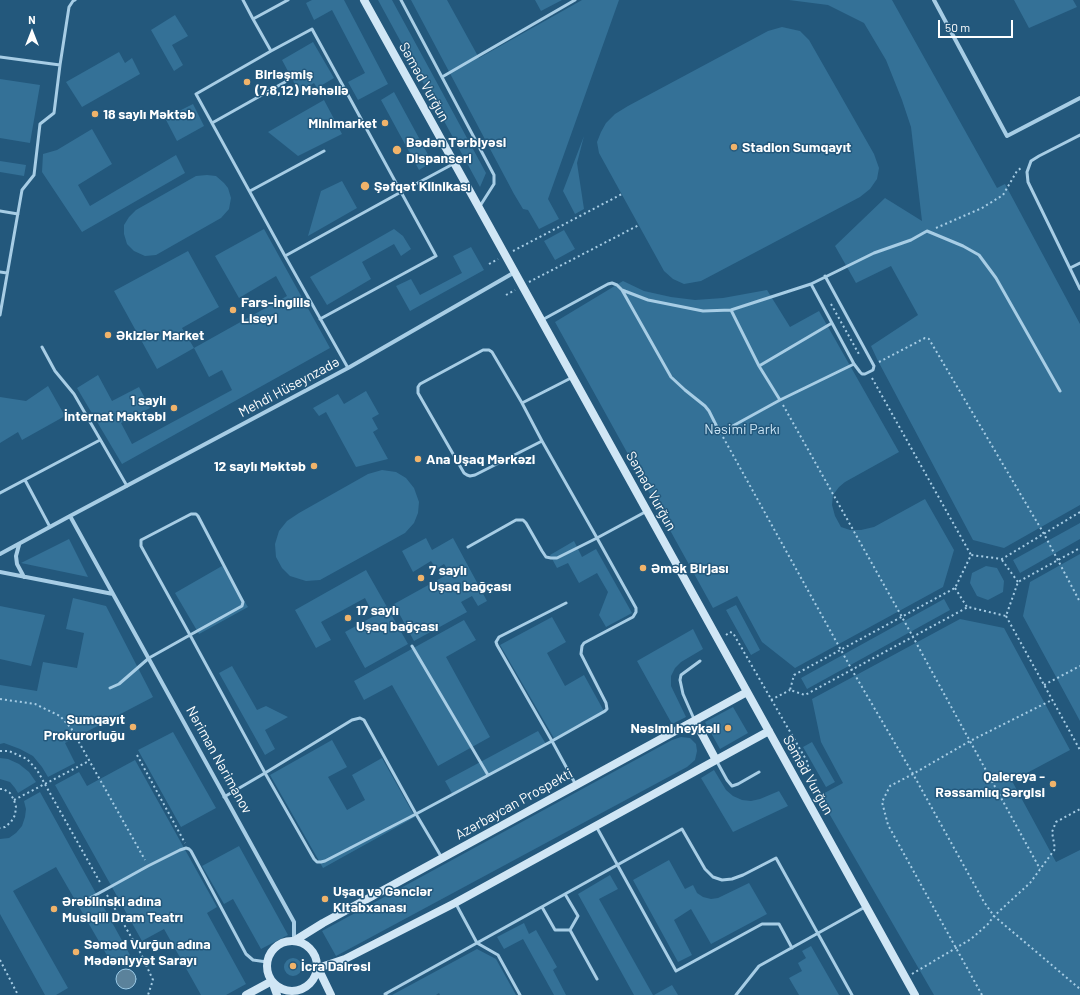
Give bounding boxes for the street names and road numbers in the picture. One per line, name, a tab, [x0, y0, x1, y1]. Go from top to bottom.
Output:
street label: Səməd Vurğun	[395, 39, 453, 125]
street label: Mehdi Hüseynzadə	[236, 353, 342, 421]
street label: Səməd Vurğun	[622, 448, 680, 534]
street label: Nəriman Nərimanov	[182, 703, 256, 817]
street label: Səməd Vurğun	[779, 732, 837, 818]
street label: Azərbaycan Prospekti	[452, 765, 576, 843]

